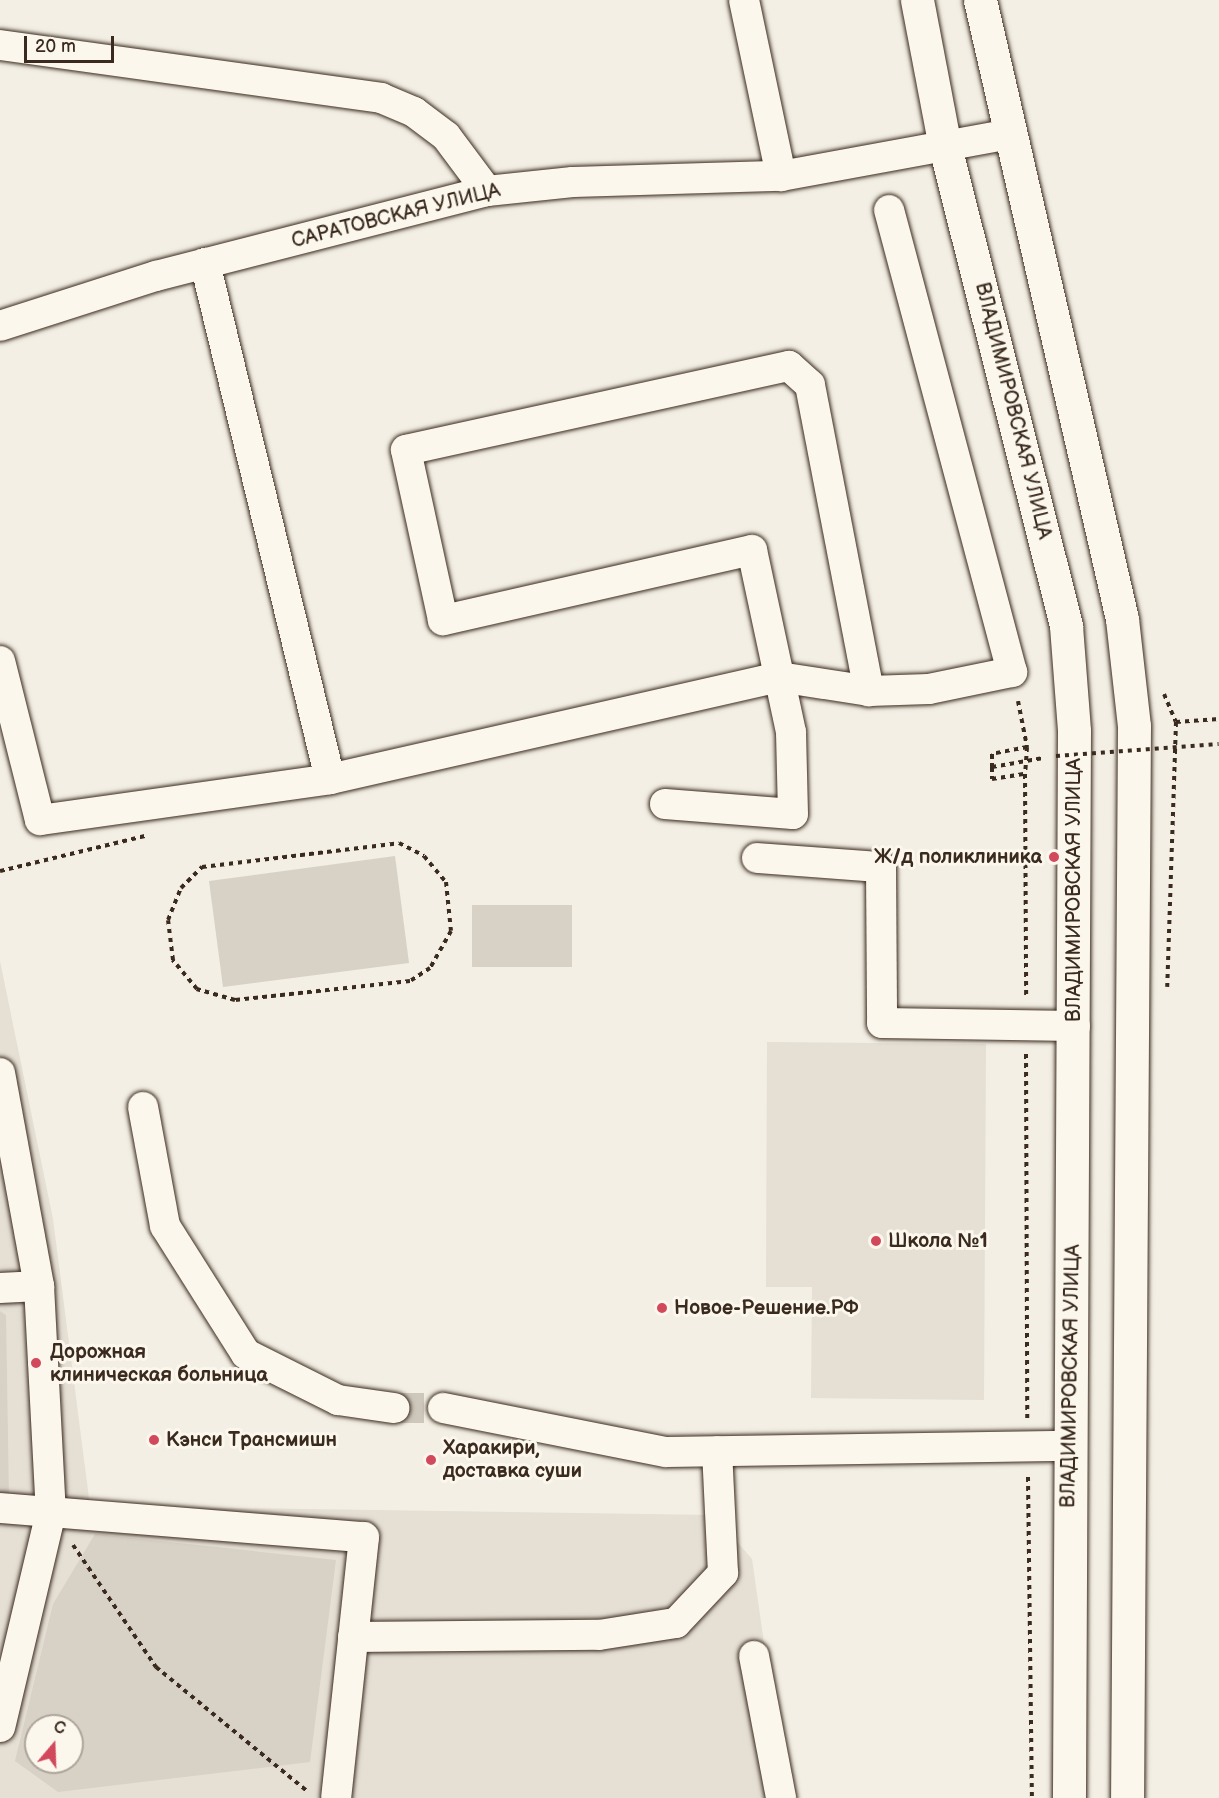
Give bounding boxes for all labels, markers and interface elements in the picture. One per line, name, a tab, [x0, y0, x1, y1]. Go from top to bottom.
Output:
scale bar	[27, 24, 117, 62]
text: 20 m	[35, 36, 76, 57]
street label: САРАТОВСКАЯ УЛИЦА	[289, 178, 503, 254]
street label: ВЛАДИМИРОВСКАЯ УЛИЦА	[969, 280, 1057, 542]
street label: ВЛАДИМИРОВСКАЯ УЛИЦА	[1062, 758, 1086, 1022]
place label: Ж/д поликлиника	[874, 845, 1042, 869]
marker: Ж/д поликлиника	[1047, 850, 1061, 864]
place label: Школа №1	[888, 1229, 988, 1253]
marker: Школа №1	[869, 1234, 883, 1248]
street label: ВЛАДИМИРОВСКАЯ УЛИЦА	[1057, 1244, 1085, 1508]
place label: Новое-Решение.РФ	[674, 1296, 859, 1320]
marker: Новое-Решение.РФ	[655, 1301, 669, 1315]
place label: Дорожная клиническая больница	[50, 1340, 268, 1387]
marker: Дорожная клиническая больница	[27, 1354, 45, 1372]
place label: Кэнси Трансмишн	[166, 1428, 337, 1452]
marker: Кэнси Трансмишн	[147, 1433, 161, 1447]
place label: Харакири, доставка суши	[443, 1436, 582, 1483]
marker: Харакири, доставка суши	[424, 1453, 438, 1467]
north arrow	[24, 1714, 84, 1774]
text: С	[51, 1718, 68, 1739]

